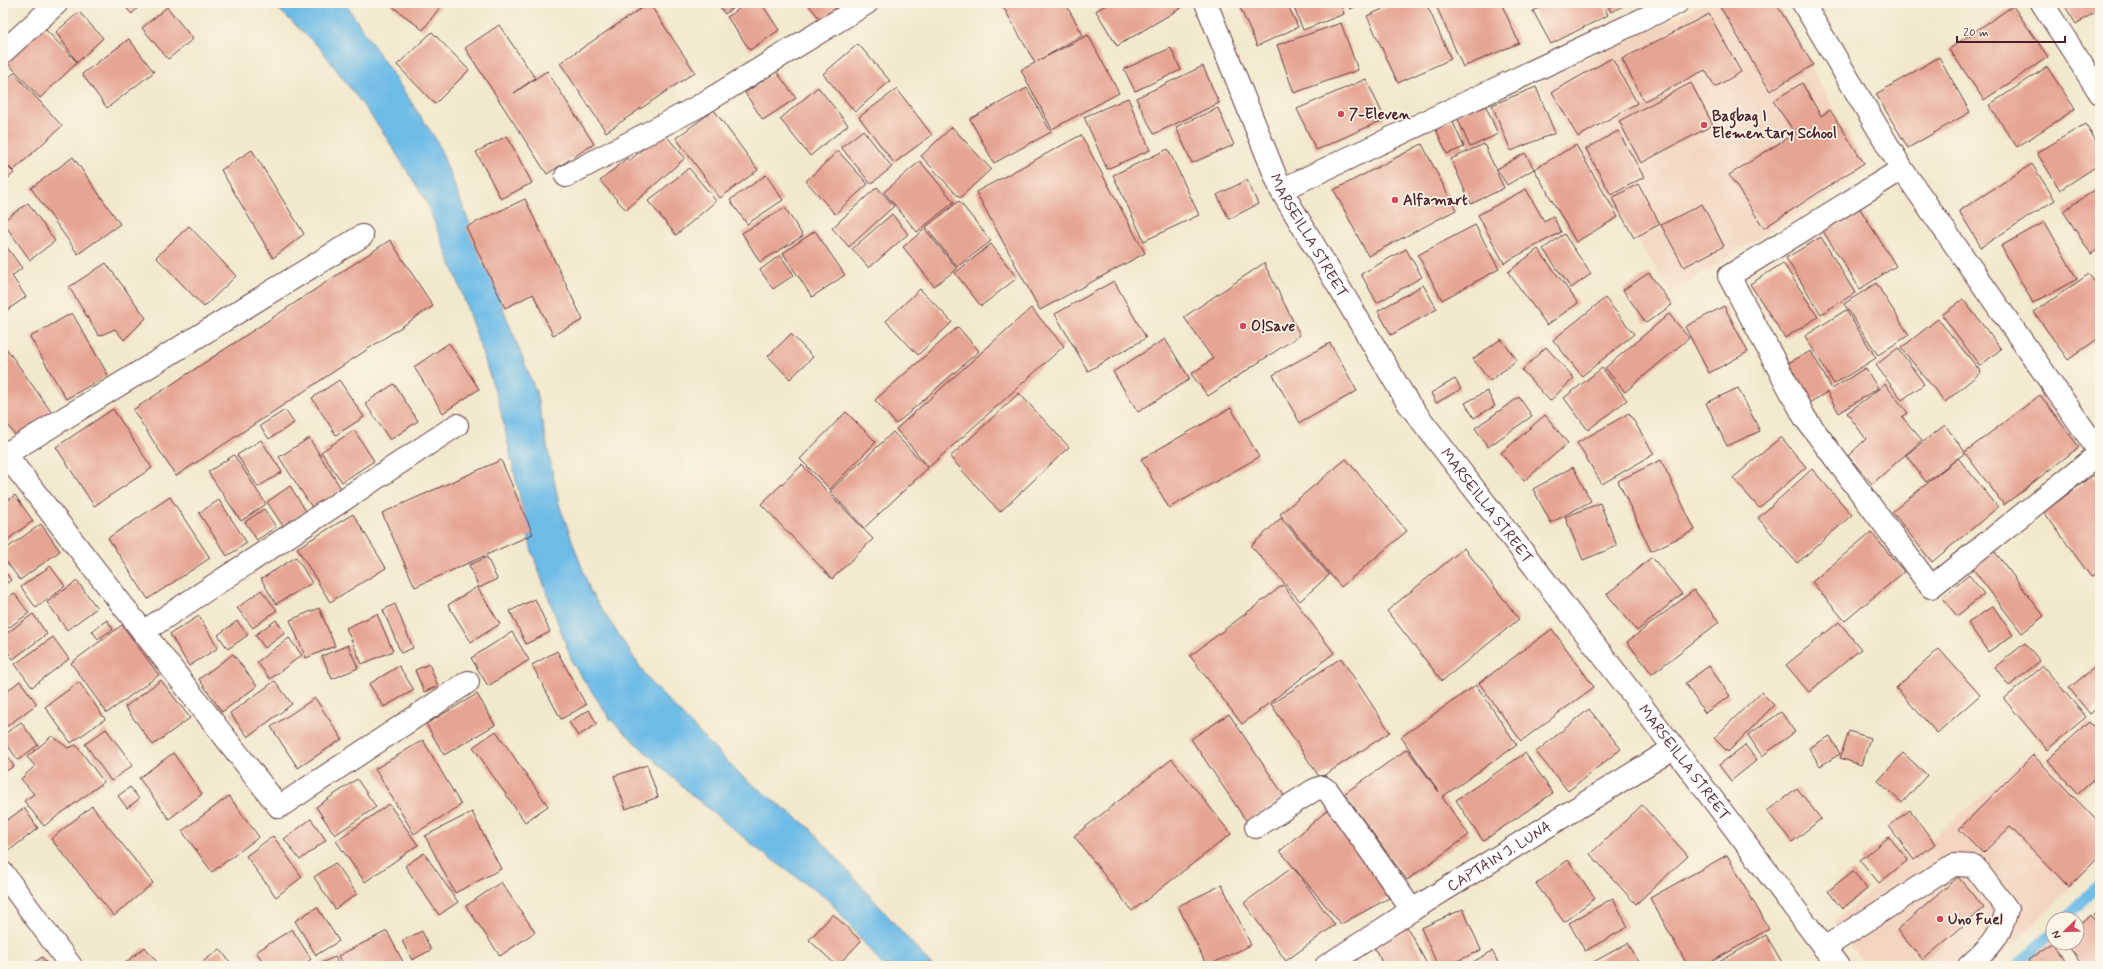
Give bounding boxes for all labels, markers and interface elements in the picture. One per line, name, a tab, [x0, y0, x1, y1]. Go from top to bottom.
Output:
scale bar	[1957, 18, 2065, 44]
text: 20 m	[1963, 25, 1989, 41]
place label: 7-Eleven	[1349, 105, 1411, 125]
place label: Bagbag I Elementary School	[1712, 107, 1837, 144]
marker: 7-Eleven	[1336, 109, 1346, 119]
marker: Bagbag I Elementary School	[1699, 120, 1709, 130]
street label: MARSEILLA STREET	[1265, 171, 1352, 302]
place label: Alfamart	[1403, 191, 1468, 211]
marker: Alfamart	[1390, 195, 1400, 205]
place label: O!Save	[1251, 317, 1296, 337]
marker: O!Save	[1238, 321, 1248, 331]
street label: MARSEILLA STREET	[1435, 444, 1537, 568]
street label: MARSEILLA STREET	[1633, 701, 1734, 825]
street label: CAPTAIN J. LUNA	[1444, 817, 1556, 897]
place label: Uno Fuel	[1948, 910, 2003, 930]
north arrow	[2045, 911, 2085, 951]
marker: Uno Fuel	[1935, 914, 1945, 924]
text: N	[2049, 928, 2065, 941]

